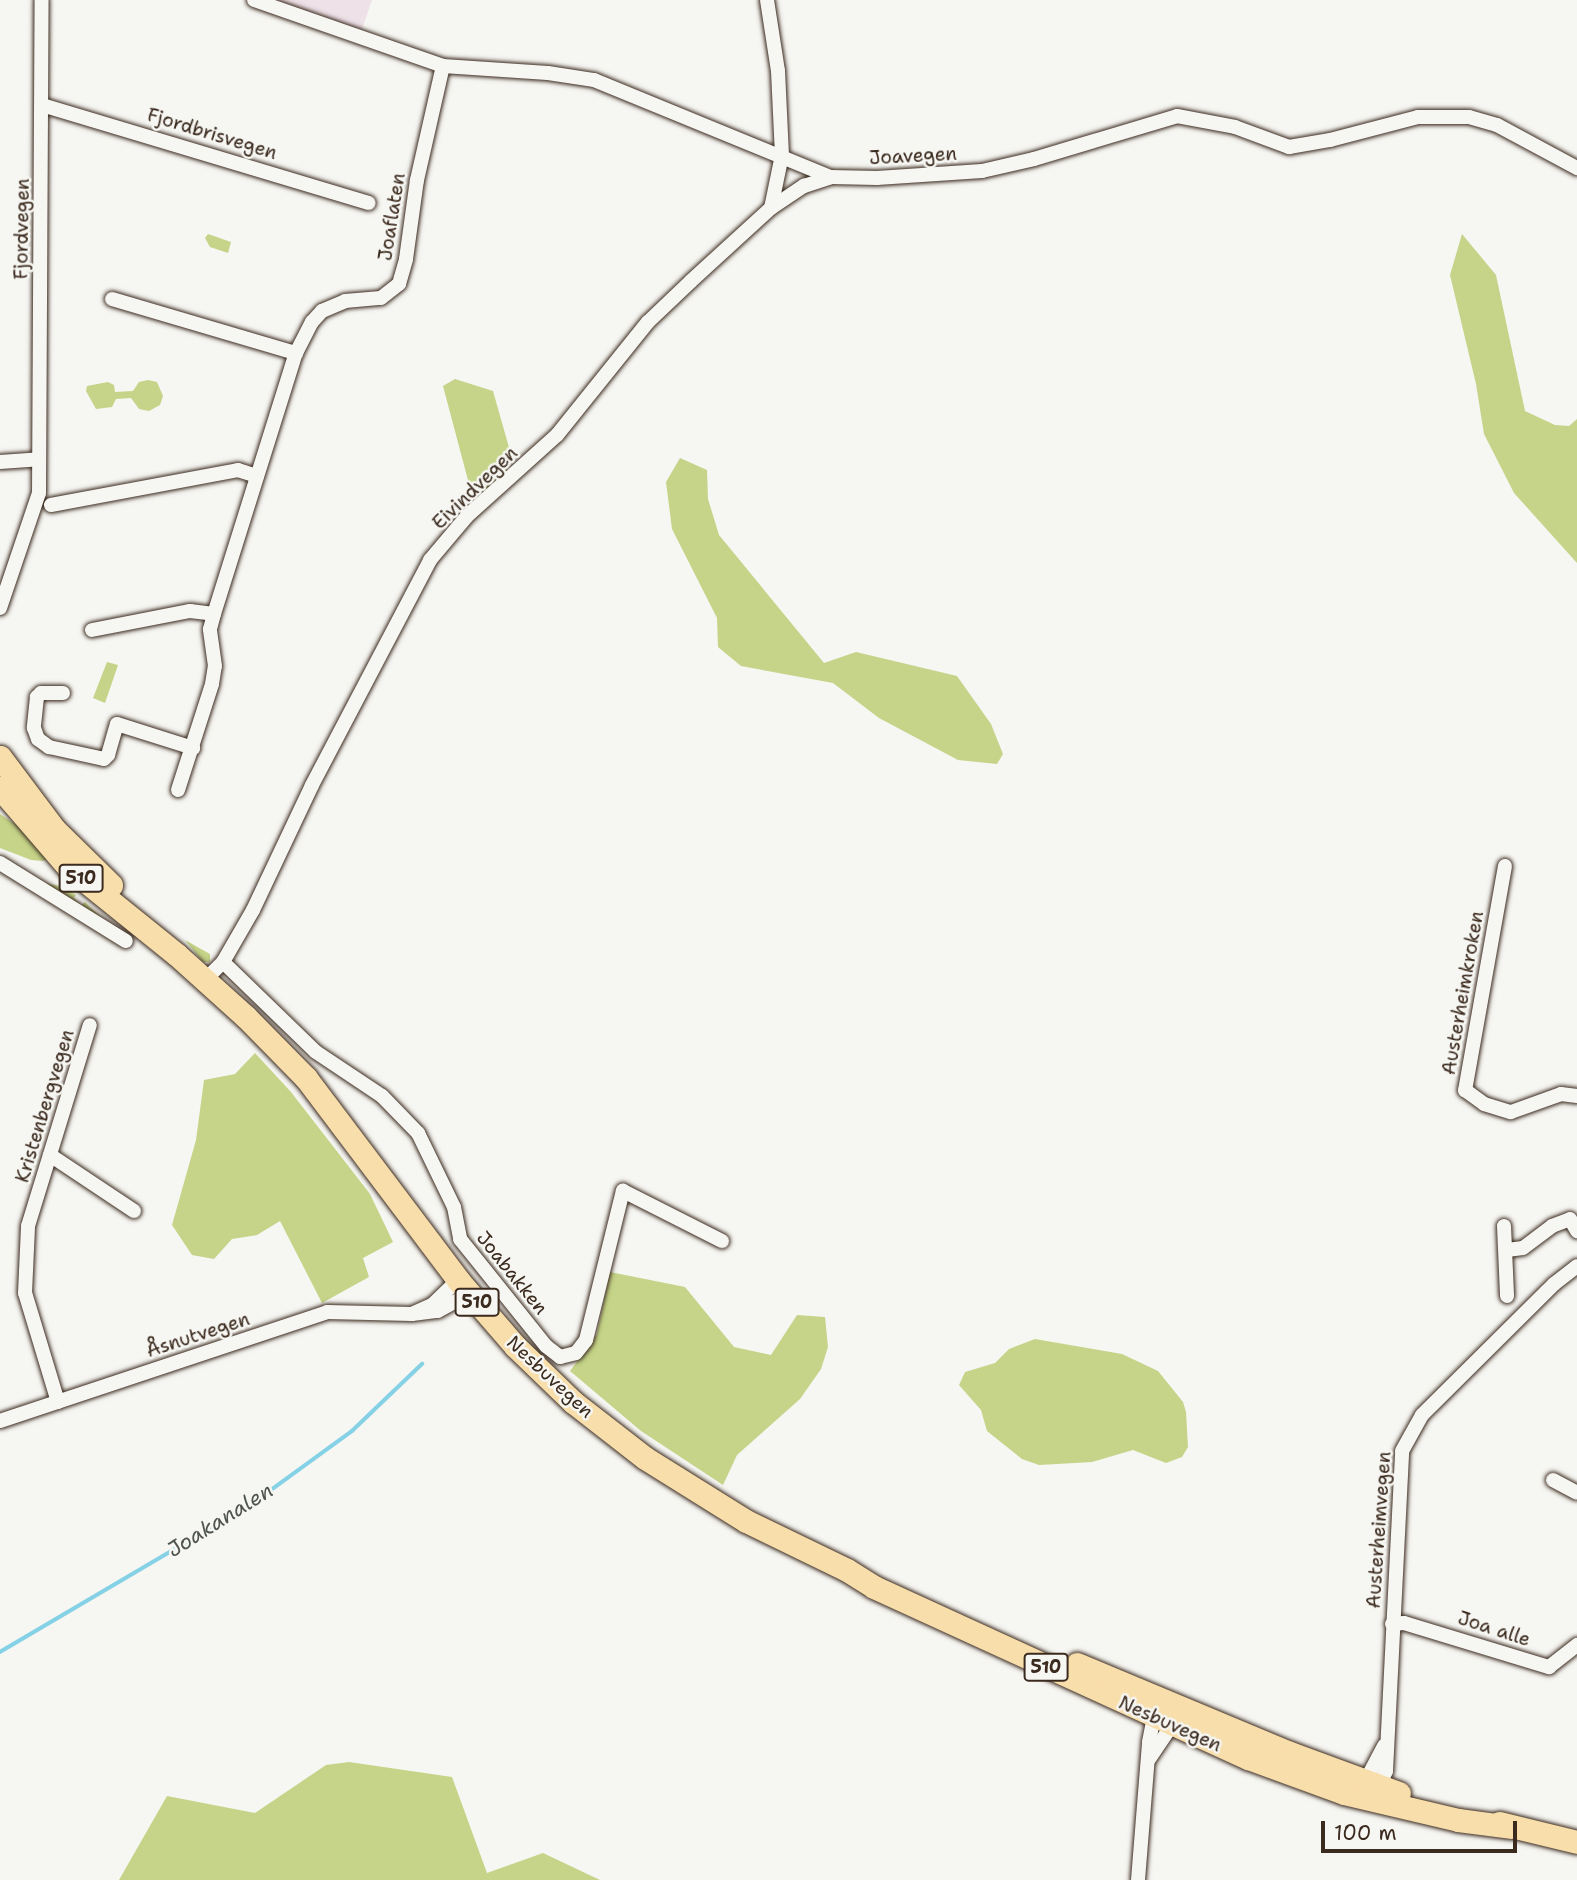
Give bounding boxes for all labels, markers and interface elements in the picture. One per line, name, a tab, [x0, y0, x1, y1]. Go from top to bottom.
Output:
street label: Fjordbrisvegen	[144, 103, 280, 165]
street label: Joavegen	[869, 142, 957, 170]
street label: Joaflaten	[374, 171, 410, 263]
street label: Fjordvegen	[10, 178, 34, 280]
street label: Eivindvegen	[428, 442, 522, 534]
road number: 510	[58, 864, 104, 892]
street label: Austerheimkroken	[1437, 909, 1489, 1077]
street label: Kristenbergvegen	[11, 1027, 79, 1185]
street label: Joabakken	[472, 1227, 552, 1319]
road number: 510	[454, 1288, 500, 1316]
street label: Åsnutvegen	[143, 1308, 253, 1362]
street label: Nesbuvegen	[502, 1331, 598, 1423]
street label: Austerheimvegen	[1362, 1451, 1396, 1609]
water label: Joakanalen	[162, 1477, 278, 1563]
street label: Joa alle	[1455, 1607, 1533, 1651]
road number: 510	[1023, 1652, 1069, 1682]
street label: Nesbuvegen	[1115, 1691, 1225, 1757]
scale bar	[1325, 1806, 1521, 1850]
text: 100 m	[1334, 1819, 1397, 1847]

